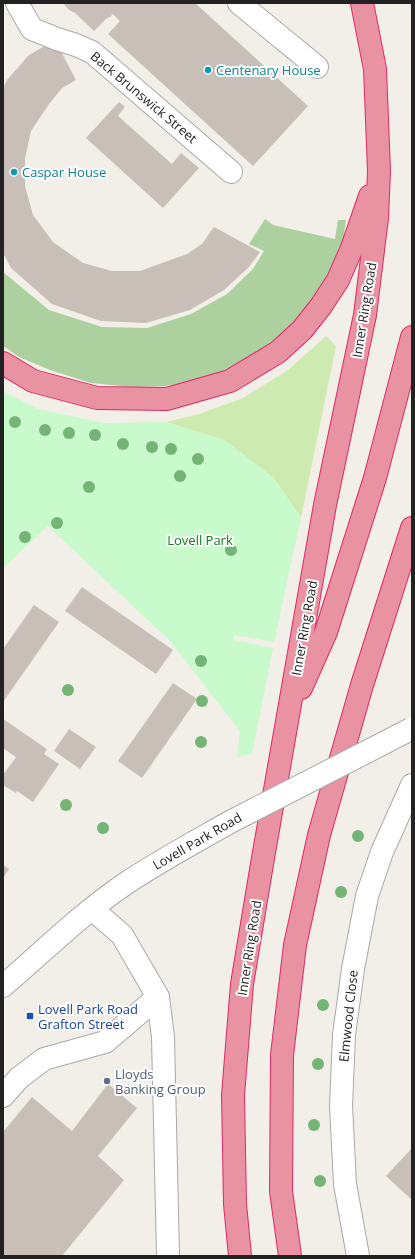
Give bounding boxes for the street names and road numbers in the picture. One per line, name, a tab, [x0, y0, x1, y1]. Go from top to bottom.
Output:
street label: Back Brunswick Street	[87, 47, 201, 147]
street label: Inner Ring Road	[348, 261, 380, 359]
street label: Inner Ring Road	[287, 579, 321, 677]
street label: Lovell Park Road	[149, 808, 245, 874]
street label: Inner Ring Road	[233, 899, 265, 997]
street label: Elmwood Close	[334, 969, 362, 1063]

